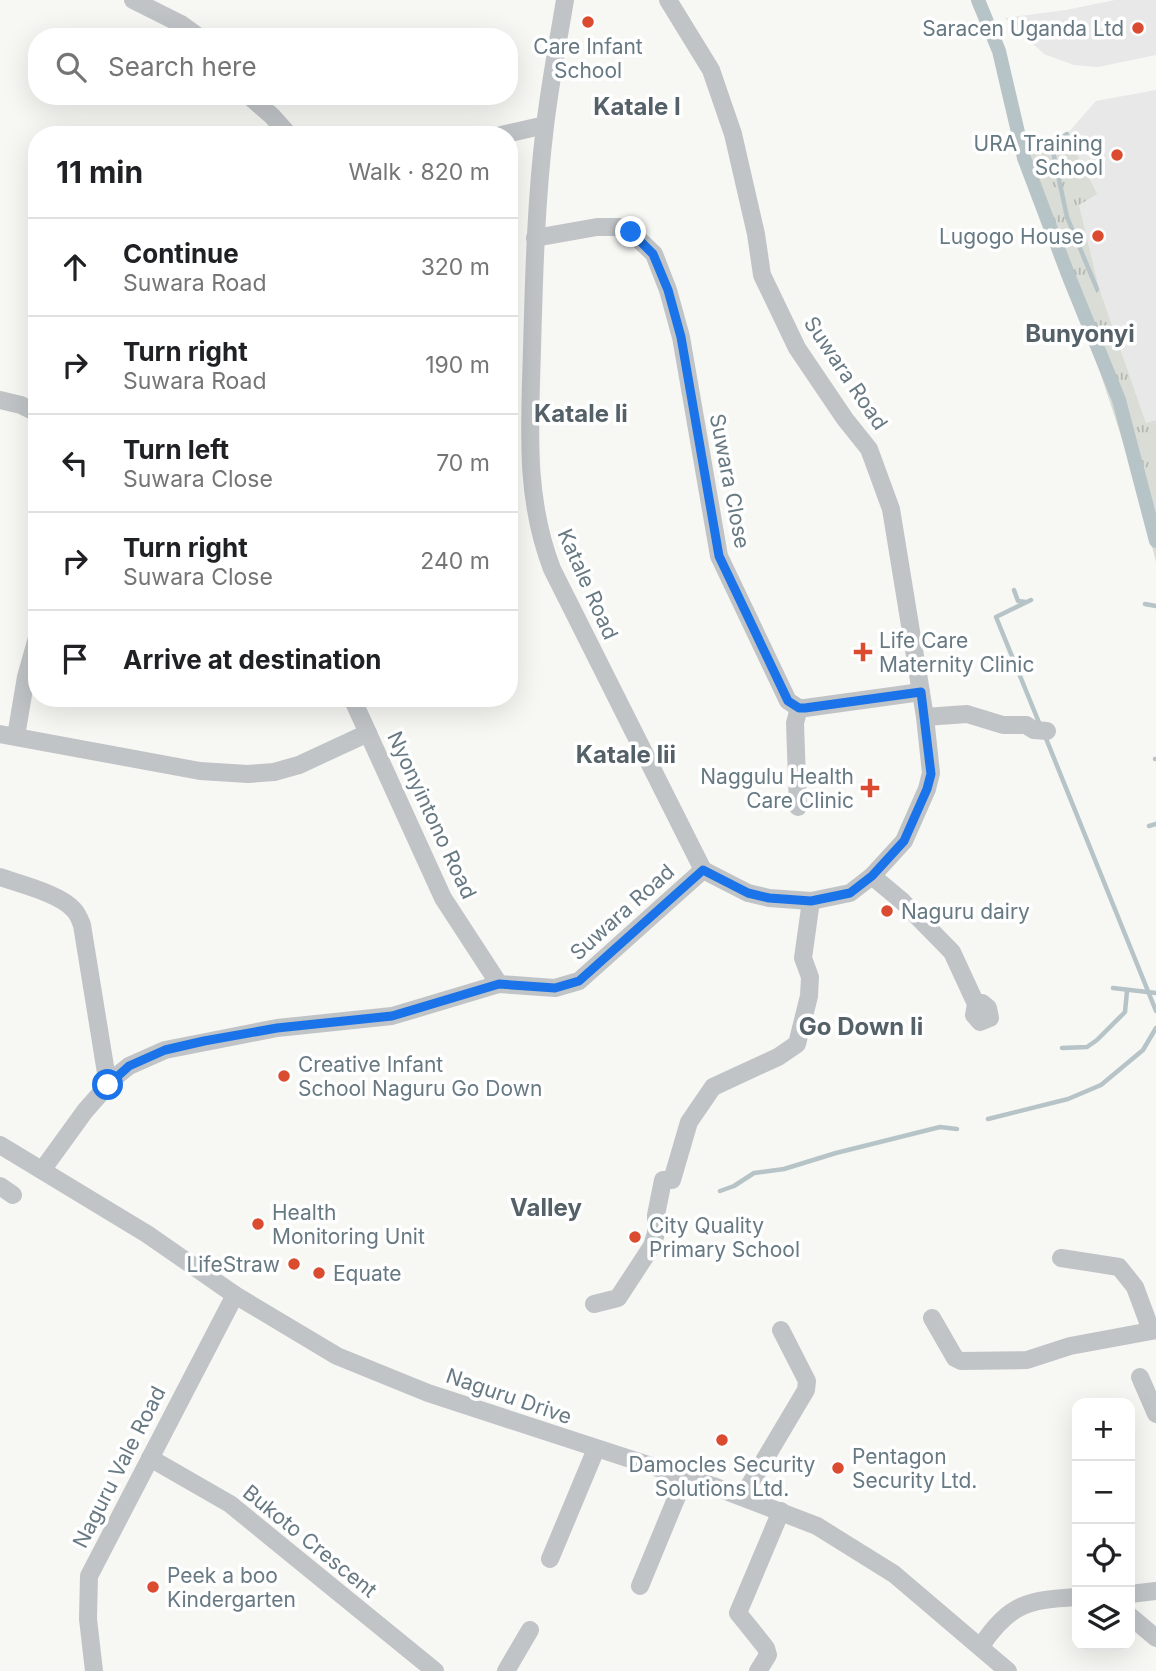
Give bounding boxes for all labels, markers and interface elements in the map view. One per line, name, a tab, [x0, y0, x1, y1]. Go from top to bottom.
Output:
marker: Care Infant School	[580, 14, 596, 30]
place label: Saracen Uganda Ltd	[922, 16, 1124, 41]
marker: Saracen Uganda Ltd	[1130, 20, 1146, 36]
search box	[28, 28, 518, 105]
place label: Care Infant School	[533, 34, 643, 83]
icon: search	[52, 48, 90, 86]
text: Search here	[108, 51, 257, 82]
district label: Katale I	[593, 92, 681, 121]
place label: URA Training School	[974, 131, 1103, 180]
marker: URA Training School	[1109, 147, 1125, 163]
text: 11 min	[56, 154, 143, 190]
text: Walk · 820 m	[348, 158, 490, 186]
route end	[615, 216, 646, 247]
place label: Lugogo House	[939, 224, 1084, 249]
marker: Lugogo House	[1090, 228, 1106, 244]
text: Continue	[123, 238, 239, 269]
icon: ahead	[56, 248, 94, 286]
text: 320 m	[421, 253, 490, 281]
text: Suwara Road	[123, 269, 267, 297]
street label: Suwara Road	[799, 312, 893, 434]
district label: Bunyonyi	[1025, 319, 1135, 348]
text: Turn right	[123, 336, 248, 367]
icon: right	[56, 346, 94, 384]
text: 190 m	[425, 351, 490, 379]
text: Suwara Road	[123, 367, 267, 395]
district label: Katale Ii	[534, 399, 628, 428]
street label: Suwara Close	[705, 411, 755, 551]
text: Turn left	[123, 434, 229, 465]
icon: left	[56, 444, 94, 482]
text: 70 m	[436, 449, 490, 477]
text: Suwara Close	[123, 465, 273, 493]
street label: Katale Road	[552, 525, 624, 643]
text: Turn right	[123, 532, 248, 563]
icon: right	[56, 542, 94, 580]
text: 240 m	[420, 547, 490, 575]
text: Suwara Close	[123, 563, 273, 591]
place label: Life Care Maternity Clinic	[879, 628, 1034, 677]
icon: arrive	[56, 640, 94, 678]
marker: Life Care Maternity Clinic	[853, 642, 873, 662]
text: Arrive at destination	[123, 644, 382, 675]
street label: Nyonyintono Road	[382, 727, 482, 903]
district label: Katale Iii	[576, 740, 676, 769]
place label: Naggulu Health Care Clinic	[700, 764, 854, 813]
marker: Naggulu Health Care Clinic	[860, 778, 880, 798]
street label: Suwara Road	[565, 859, 679, 965]
place label: Naguru dairy	[901, 899, 1030, 924]
marker: Naguru dairy	[879, 903, 895, 919]
district label: Go Down Ii	[799, 1012, 923, 1041]
place label: Creative Infant School Naguru Go Down	[298, 1052, 542, 1101]
marker: Creative Infant School Naguru Go Down	[276, 1068, 292, 1084]
route start	[92, 1069, 123, 1100]
district label: Valley	[510, 1193, 582, 1222]
place label: Health Monitoring Unit	[272, 1200, 425, 1249]
place label: City Quality Primary School	[649, 1213, 800, 1262]
marker: Health Monitoring Unit	[250, 1216, 266, 1232]
marker: City Quality Primary School	[627, 1229, 643, 1245]
place label: LifeStraw	[186, 1252, 280, 1277]
marker: LifeStraw	[286, 1256, 302, 1272]
place label: Equate	[333, 1261, 402, 1286]
marker: Equate	[311, 1265, 327, 1281]
street label: Naguru Drive	[443, 1363, 575, 1429]
street label: Naguru Vale Road	[67, 1382, 171, 1552]
map controls	[1072, 1398, 1135, 1650]
button: +	[1072, 1398, 1135, 1461]
marker: Damocles Security Solutions Ltd.	[714, 1432, 730, 1448]
place label: Pentagon Security Ltd.	[852, 1444, 977, 1493]
place label: Damocles Security Solutions Ltd.	[629, 1452, 816, 1501]
marker: Pentagon Security Ltd.	[830, 1460, 846, 1476]
button: −	[1072, 1461, 1135, 1524]
street label: Bukoto Crescent	[238, 1479, 382, 1603]
button: locate	[1072, 1524, 1135, 1587]
place label: Peek a boo Kindergarten	[167, 1563, 296, 1612]
marker: Peek a boo Kindergarten	[145, 1579, 161, 1595]
button: layers	[1072, 1587, 1135, 1650]

